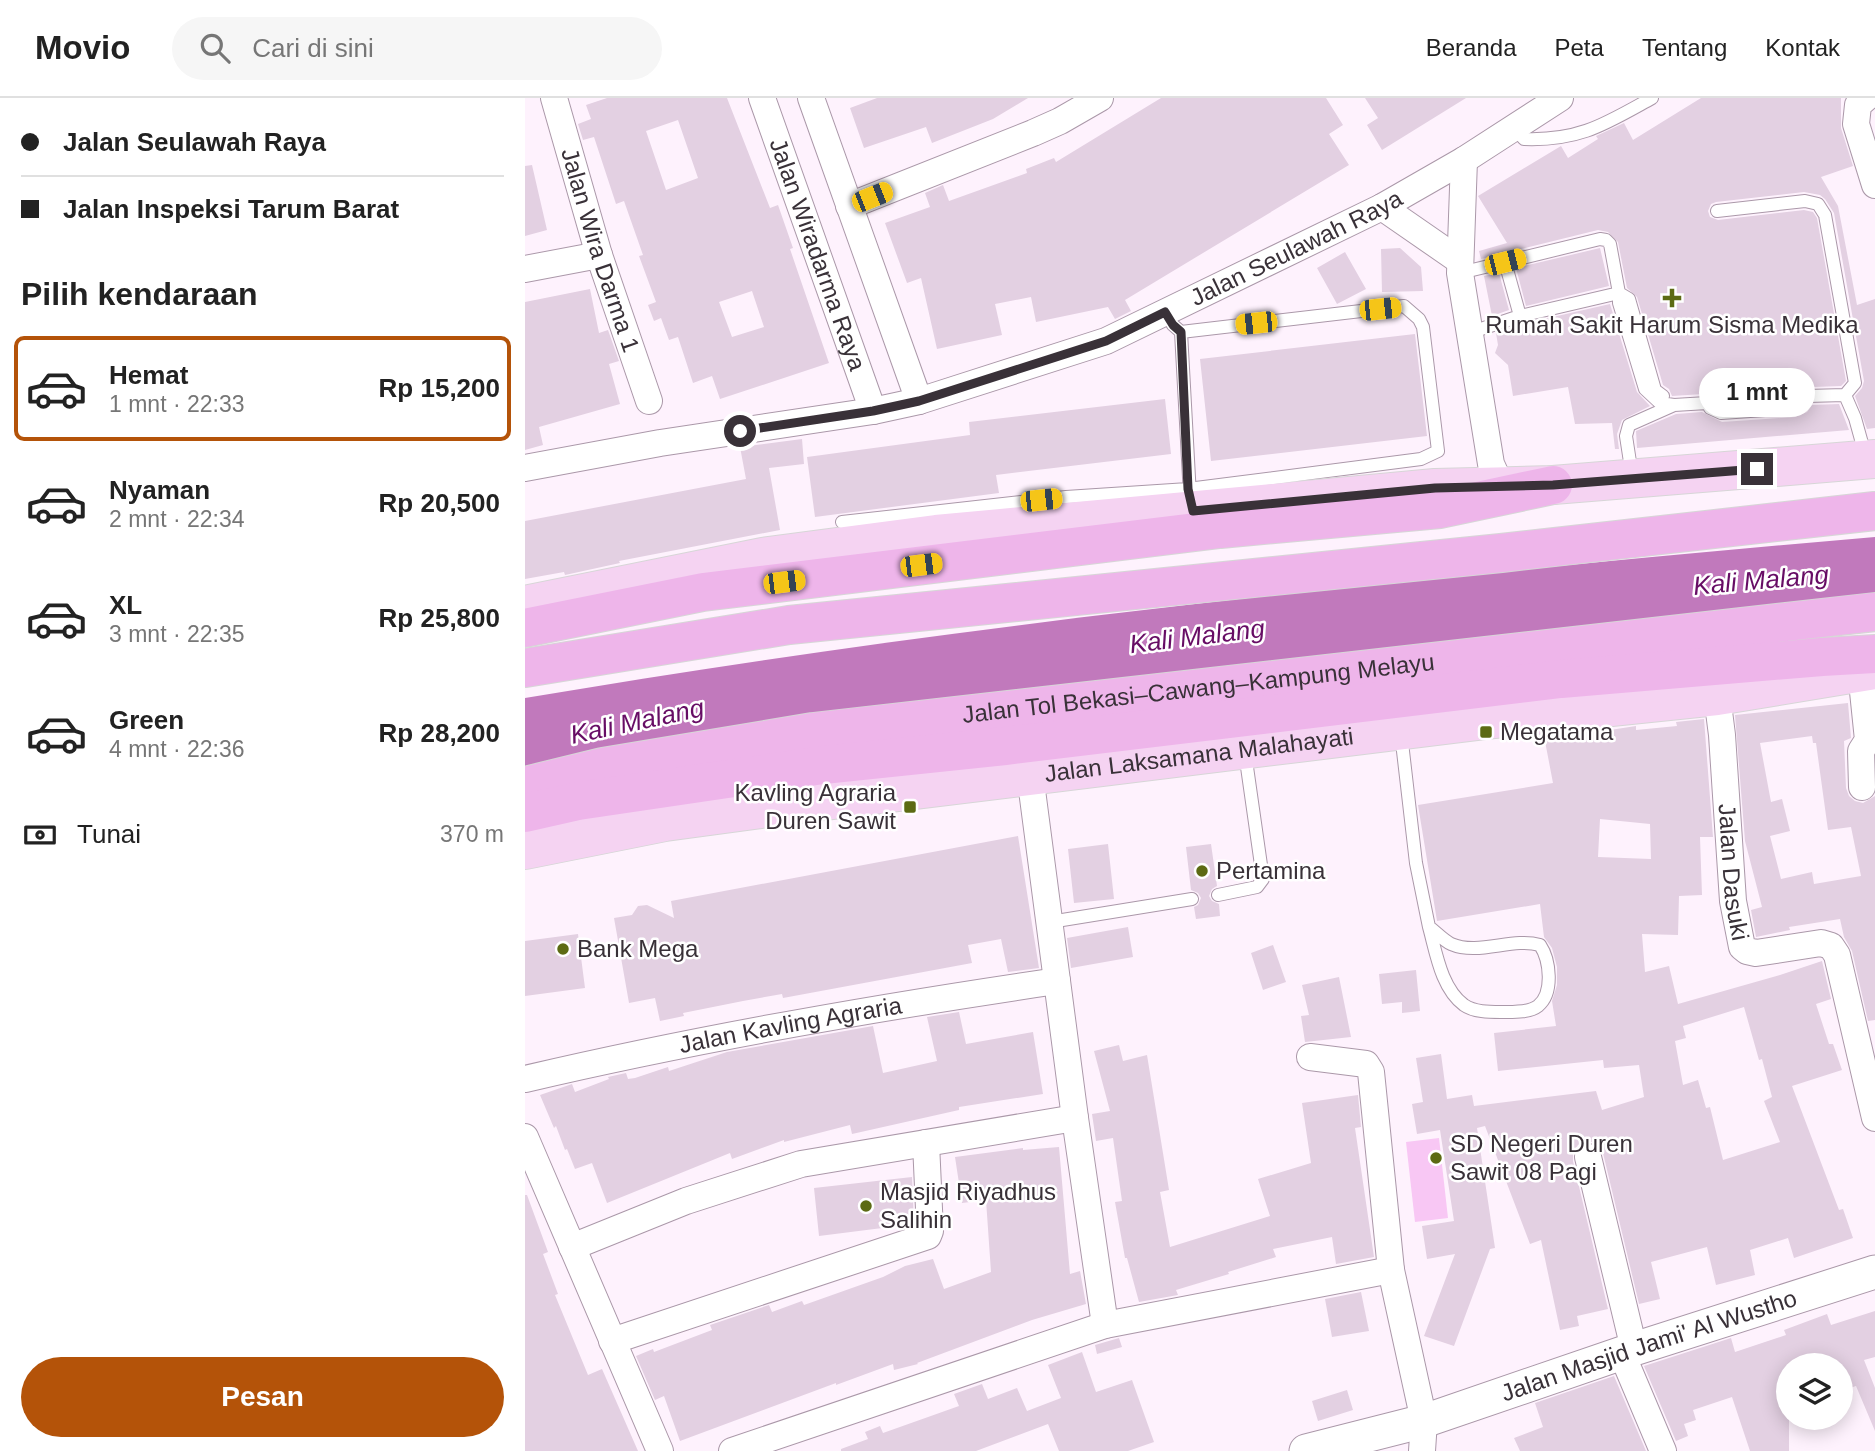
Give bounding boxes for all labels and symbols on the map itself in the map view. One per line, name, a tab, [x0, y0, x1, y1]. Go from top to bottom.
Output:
street label: Jalan Wiradarma Raya	[764, 135, 872, 375]
street label: Jalan Wira Darma 1	[556, 145, 645, 356]
car	[849, 179, 896, 215]
street label: Jalan Seulawah Raya	[1186, 184, 1407, 311]
car	[1483, 247, 1528, 277]
marker: Rumah Sakit Harum Sisma Medika	[1662, 288, 1682, 308]
car	[1359, 296, 1402, 322]
car	[1235, 310, 1278, 336]
place label: Rumah Sakit Harum Sisma Medika	[1485, 311, 1859, 338]
callout: 1 mnt	[1699, 368, 1815, 416]
route start	[724, 415, 756, 447]
route end	[1741, 453, 1773, 485]
car	[1020, 487, 1063, 513]
car	[899, 552, 944, 578]
water label: Kali Malang	[1692, 559, 1831, 601]
car	[762, 569, 807, 595]
water label: Kali Malang	[1128, 613, 1267, 659]
street label: Jalan Tol Bekasi–Cawang–Kampung Melayu	[961, 648, 1436, 728]
water label: Kali Malang	[567, 692, 707, 750]
place label: Megatama	[1500, 718, 1614, 745]
street label: Jalan Laksamana Malahayati	[1043, 722, 1355, 787]
marker: Megatama	[1478, 724, 1494, 740]
place label: Kavling Agraria Duren Sawit	[735, 779, 897, 834]
marker: Kavling Agraria Duren Sawit	[902, 799, 918, 815]
street label: Jalan Dasuki	[1714, 803, 1754, 943]
place label: Pertamina	[1216, 857, 1326, 884]
marker: Pertamina	[1194, 863, 1210, 879]
place label: Bank Mega	[577, 935, 699, 962]
marker: Bank Mega	[555, 941, 571, 957]
street label: Jalan Kavling Agraria	[677, 991, 904, 1058]
place label: SD Negeri Duren Sawit 08 Pagi	[1450, 1130, 1633, 1185]
marker: SD Negeri Duren Sawit 08 Pagi	[1428, 1150, 1444, 1166]
place label: Masjid Riyadhus Salihin	[880, 1178, 1056, 1233]
marker: Masjid Riyadhus Salihin	[858, 1198, 874, 1214]
street label: Jalan Masjid Jami' Al Wustho	[1497, 1284, 1800, 1407]

